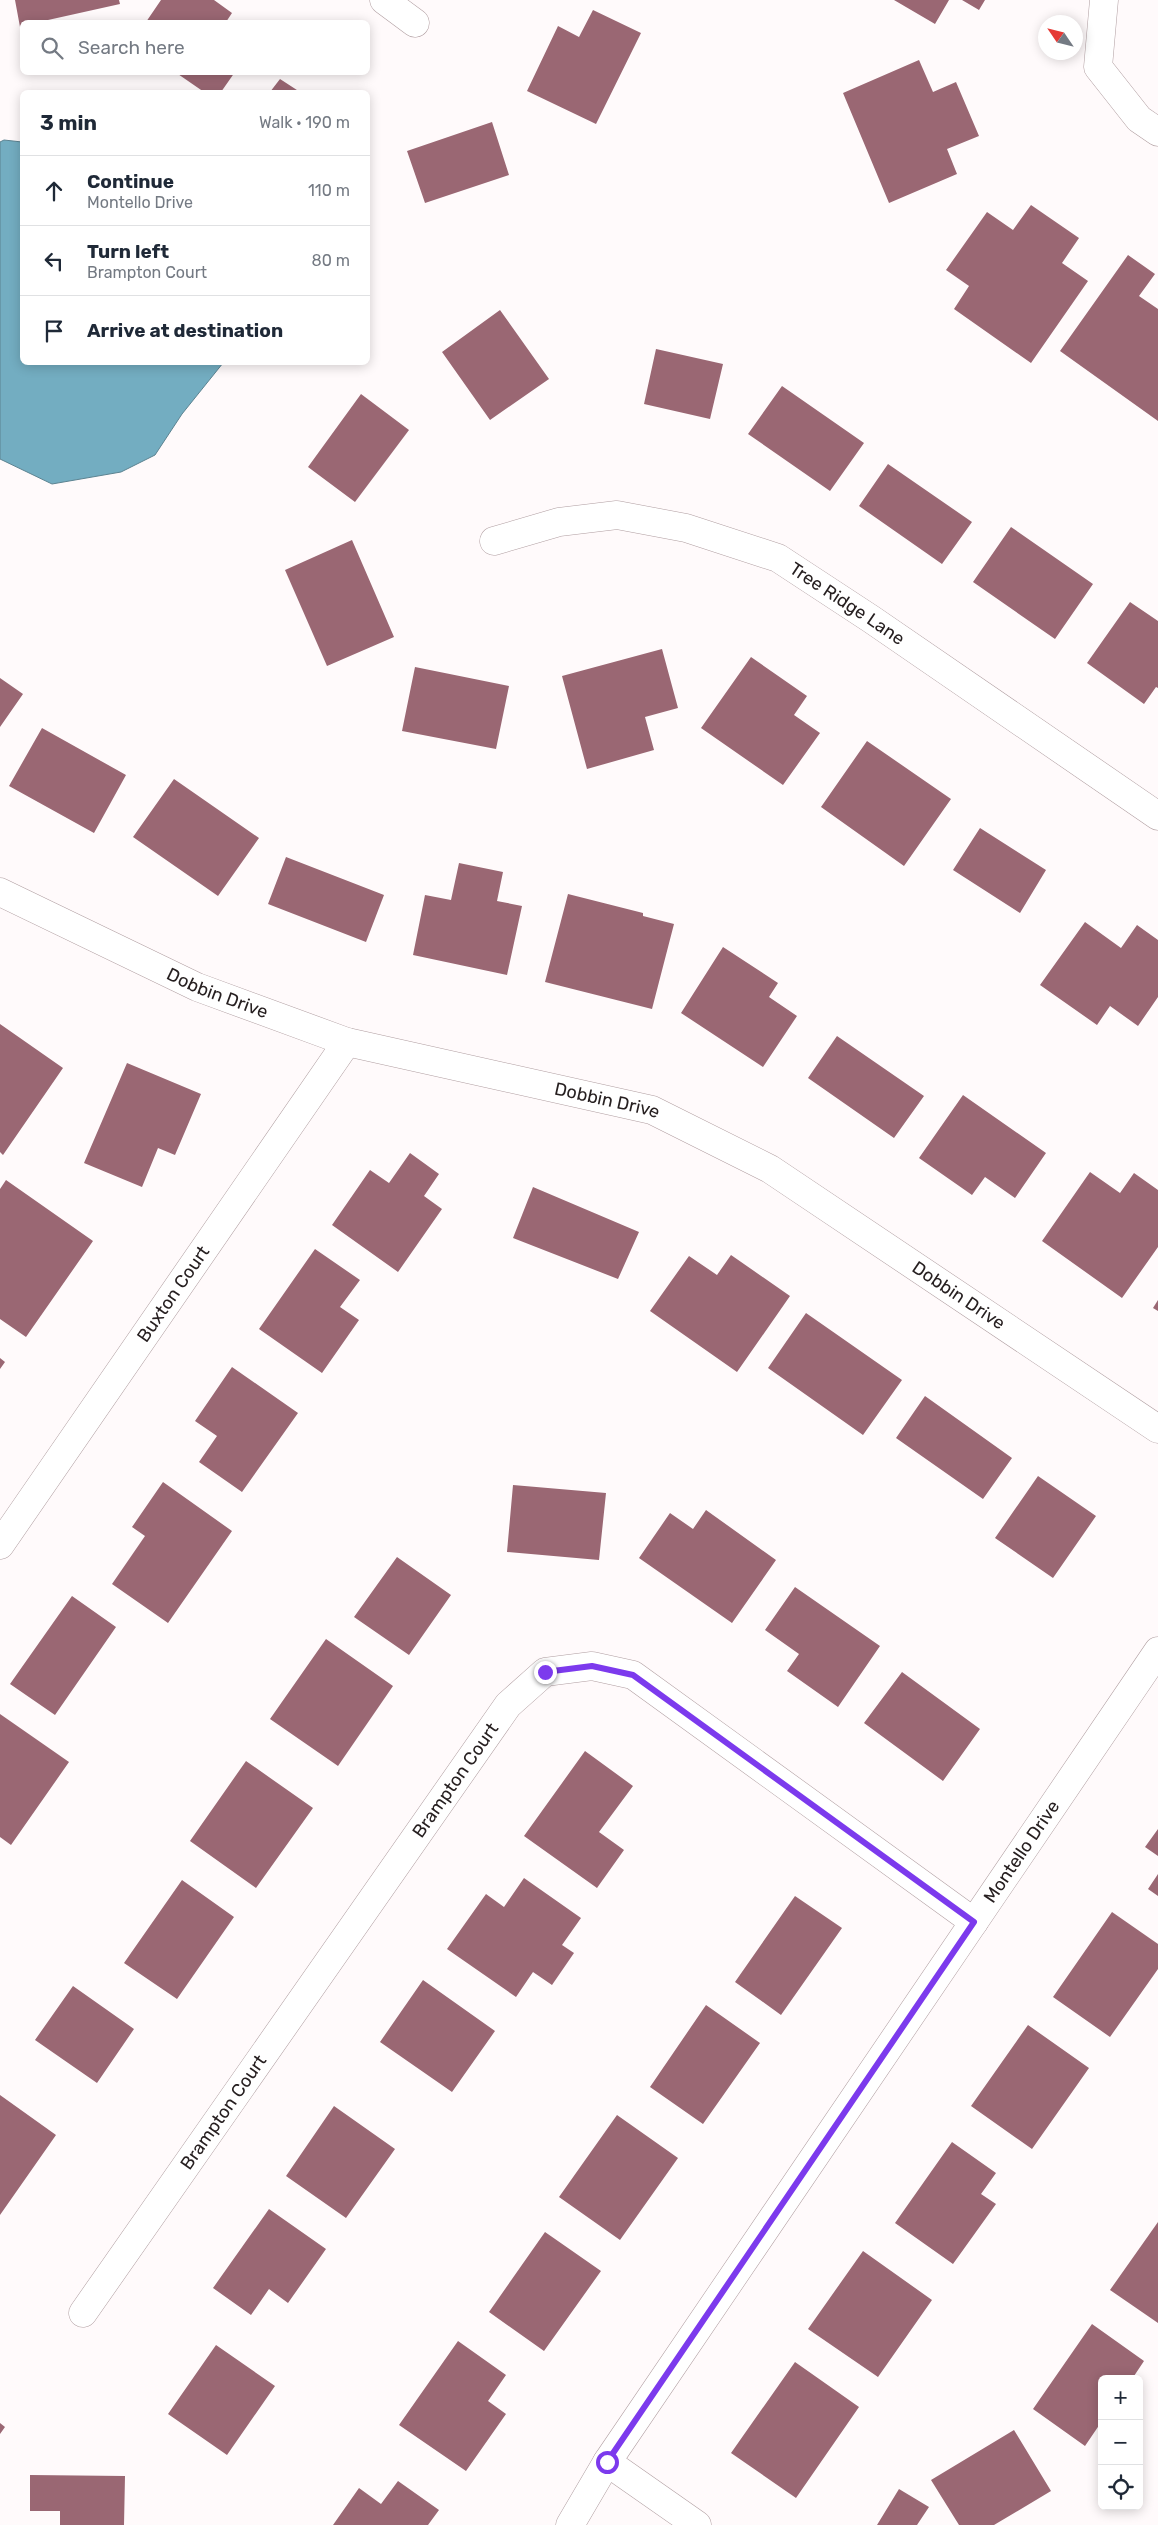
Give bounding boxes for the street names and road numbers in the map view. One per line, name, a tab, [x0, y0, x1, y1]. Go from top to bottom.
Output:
street label: Tree Ridge Lane	[785, 558, 909, 650]
street label: Dobbin Drive	[163, 963, 271, 1023]
street label: Dobbin Drive	[552, 1078, 664, 1123]
street label: Buxton Court	[132, 1241, 214, 1346]
street label: Dobbin Drive	[908, 1256, 1009, 1334]
street label: Brampton Court	[408, 1719, 503, 1842]
street label: Montello Drive	[979, 1796, 1064, 1907]
street label: Brampton Court	[176, 2051, 271, 2174]

